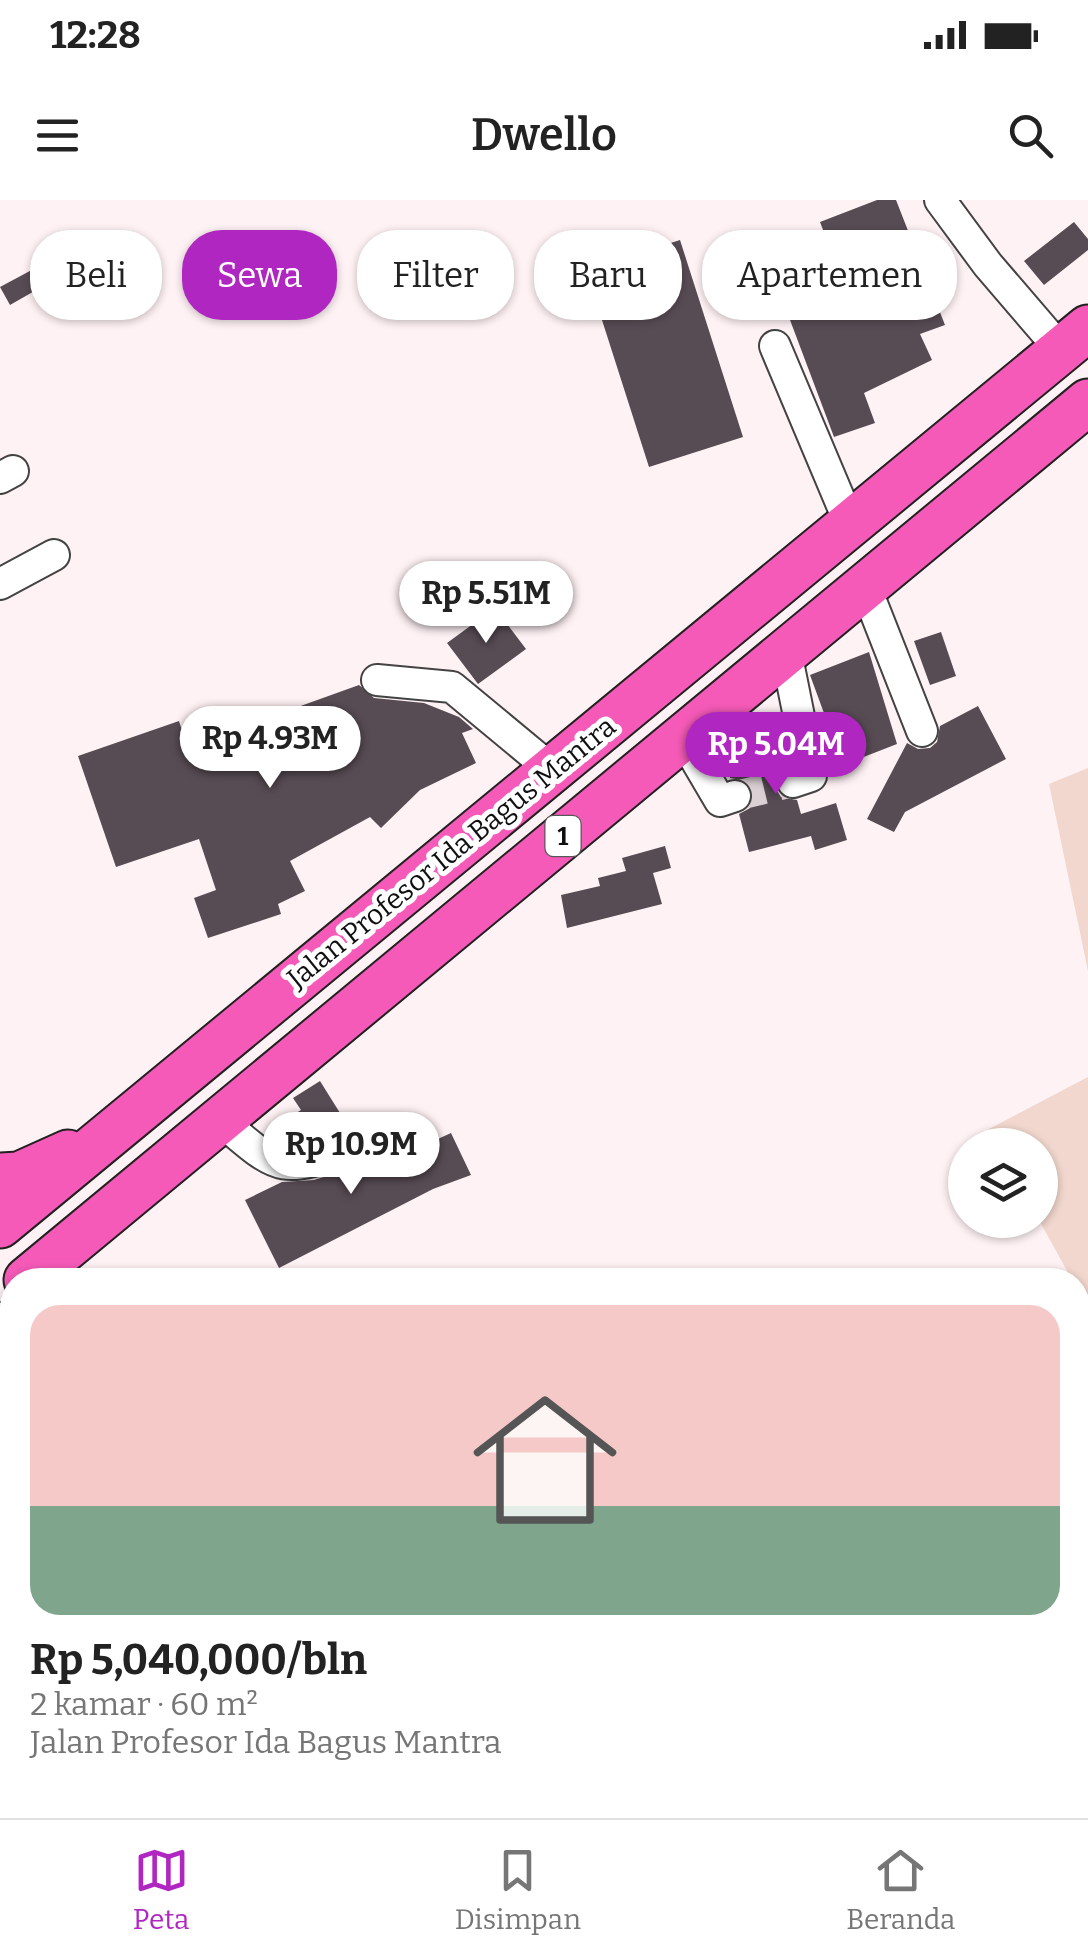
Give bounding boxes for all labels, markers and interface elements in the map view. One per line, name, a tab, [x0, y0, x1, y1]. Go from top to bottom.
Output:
text: 12:28	[50, 12, 141, 58]
icon: menu	[30, 108, 85, 163]
text: Dwello	[471, 108, 617, 162]
icon: search	[1003, 108, 1058, 163]
chip: Beli	[30, 230, 162, 320]
chip: Sewa	[182, 230, 337, 320]
chip: Filter	[357, 230, 514, 320]
chip: Baru	[534, 230, 682, 320]
chip: Apartemen	[702, 230, 957, 320]
pin: Rp 5.51M	[383, 561, 589, 646]
text: Rp 5.51M	[421, 574, 551, 612]
pin: Rp 4.93M	[167, 706, 373, 791]
street label: Jalan Profesor Ida Bagus Mantra	[280, 710, 622, 996]
pin: Rp 5.04M	[673, 712, 879, 797]
text: Rp 4.93M	[202, 719, 338, 757]
text: Rp 5.04M	[707, 725, 845, 763]
road number: 1	[546, 816, 580, 856]
pin: Rp 10.9M	[248, 1112, 454, 1197]
text: Rp 10.9M	[285, 1125, 417, 1163]
map controls	[948, 1128, 1058, 1238]
button: layers	[948, 1128, 1058, 1238]
icon: home	[455, 1370, 635, 1550]
text: Rp 5,040,000/bln	[30, 1635, 367, 1685]
text: 2 kamar · 60 m²	[30, 1685, 258, 1723]
text: Jalan Profesor Ida Bagus Mantra	[30, 1723, 501, 1761]
tab: Peta	[133, 1843, 189, 1936]
tab: Disimpan	[455, 1843, 581, 1936]
tab: Beranda	[846, 1843, 955, 1936]

